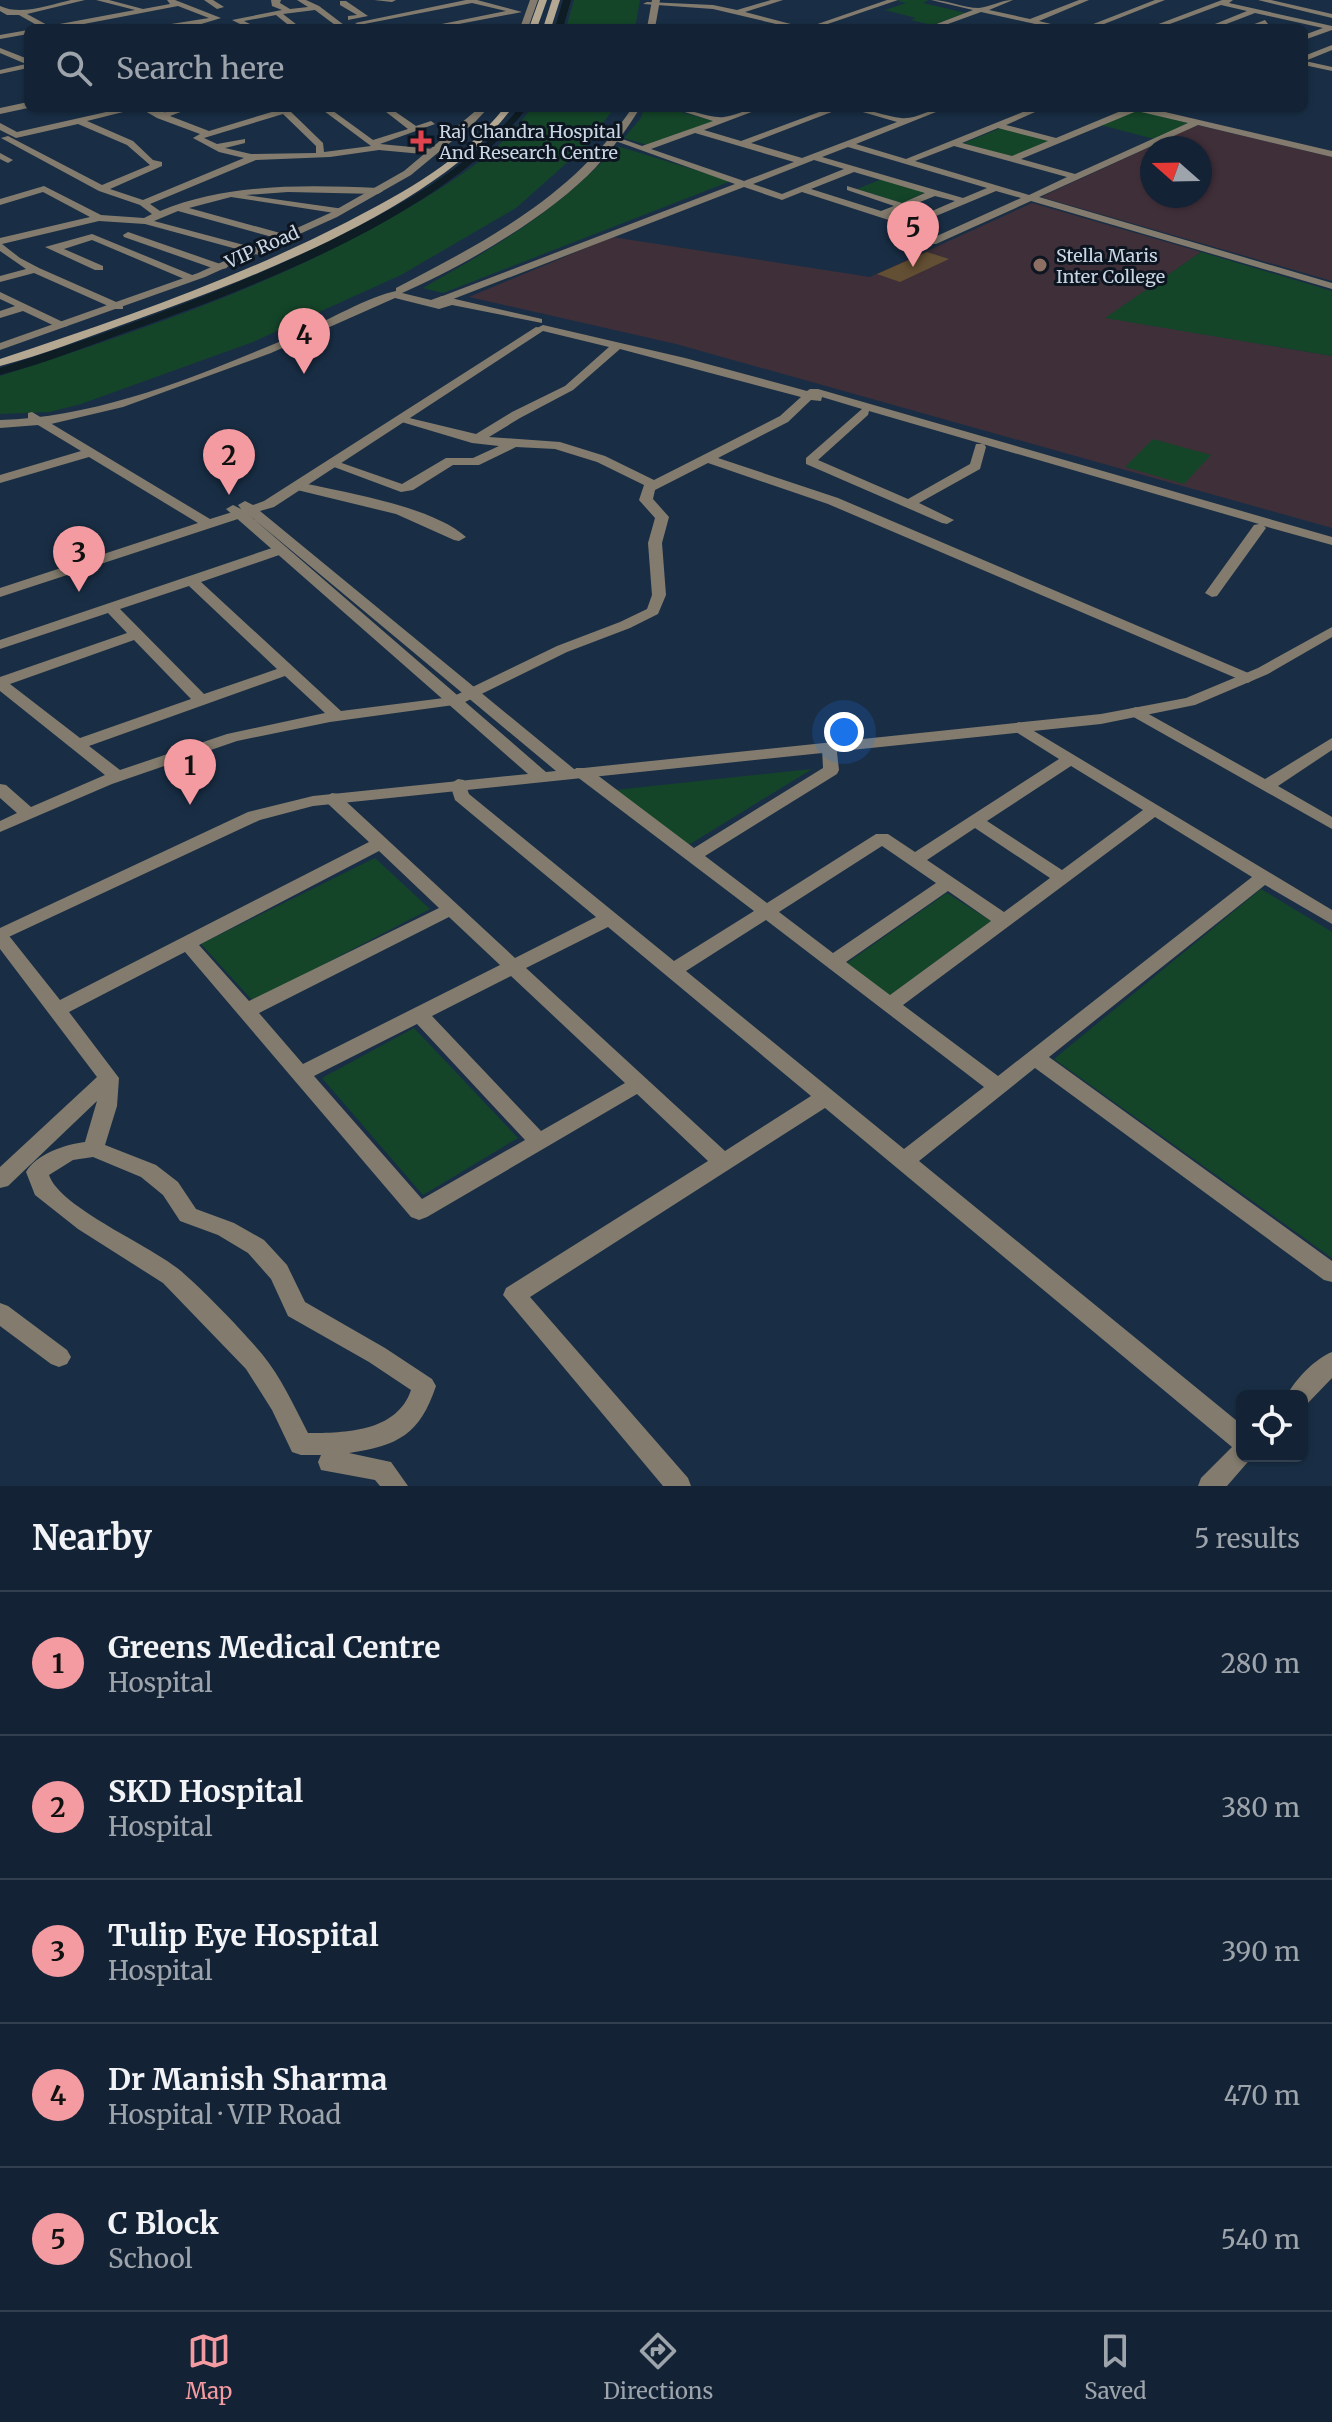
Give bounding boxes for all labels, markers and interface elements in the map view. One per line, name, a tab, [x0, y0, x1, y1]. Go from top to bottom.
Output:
search box	[24, 24, 1308, 112]
icon: search	[52, 46, 96, 90]
text: Search here	[116, 49, 284, 87]
place label: Raj Chandra Hospital And Research Centre	[438, 120, 622, 164]
marker: Raj Chandra Hospital And Research Centre	[410, 130, 432, 152]
north arrow	[1140, 136, 1212, 208]
pin: 5	[887, 201, 939, 267]
street label: VIP Road	[221, 220, 303, 274]
place label: Stella Maris Inter College	[1056, 244, 1165, 288]
marker: Stella Maris Inter College	[1031, 256, 1049, 274]
pin: 4	[278, 308, 330, 374]
pin: 2	[203, 429, 255, 495]
pin: 3	[53, 526, 105, 592]
your location	[824, 712, 864, 752]
pin: 1	[164, 739, 216, 805]
map controls	[1236, 1390, 1308, 1462]
button: locate	[1236, 1390, 1308, 1462]
text: Nearby	[32, 1517, 152, 1559]
text: 5 results	[1194, 1522, 1300, 1555]
text: Greens Medical Centre	[108, 1628, 440, 1666]
text: 1	[52, 1647, 64, 1680]
text: 280 m	[1221, 1647, 1300, 1680]
text: Hospital	[108, 1666, 213, 1699]
text: SKD Hospital	[108, 1772, 303, 1810]
text: 2	[50, 1791, 66, 1824]
text: 380 m	[1221, 1791, 1300, 1824]
text: Hospital	[108, 1810, 213, 1843]
text: Tulip Eye Hospital	[108, 1916, 379, 1954]
text: 3	[51, 1935, 65, 1968]
text: 390 m	[1221, 1935, 1300, 1968]
text: Hospital	[108, 1954, 213, 1987]
text: Dr Manish Sharma	[108, 2060, 388, 2098]
text: 4	[50, 2079, 66, 2112]
text: 470 m	[1224, 2079, 1300, 2112]
text: Hospital · VIP Road	[108, 2098, 341, 2131]
text: C Block	[108, 2204, 219, 2242]
text: 5	[50, 2223, 66, 2256]
text: 540 m	[1221, 2223, 1300, 2256]
text: School	[108, 2242, 193, 2275]
tab: Map	[185, 2329, 232, 2405]
tab: Directions	[603, 2329, 713, 2405]
tab: Saved	[1084, 2329, 1147, 2405]

